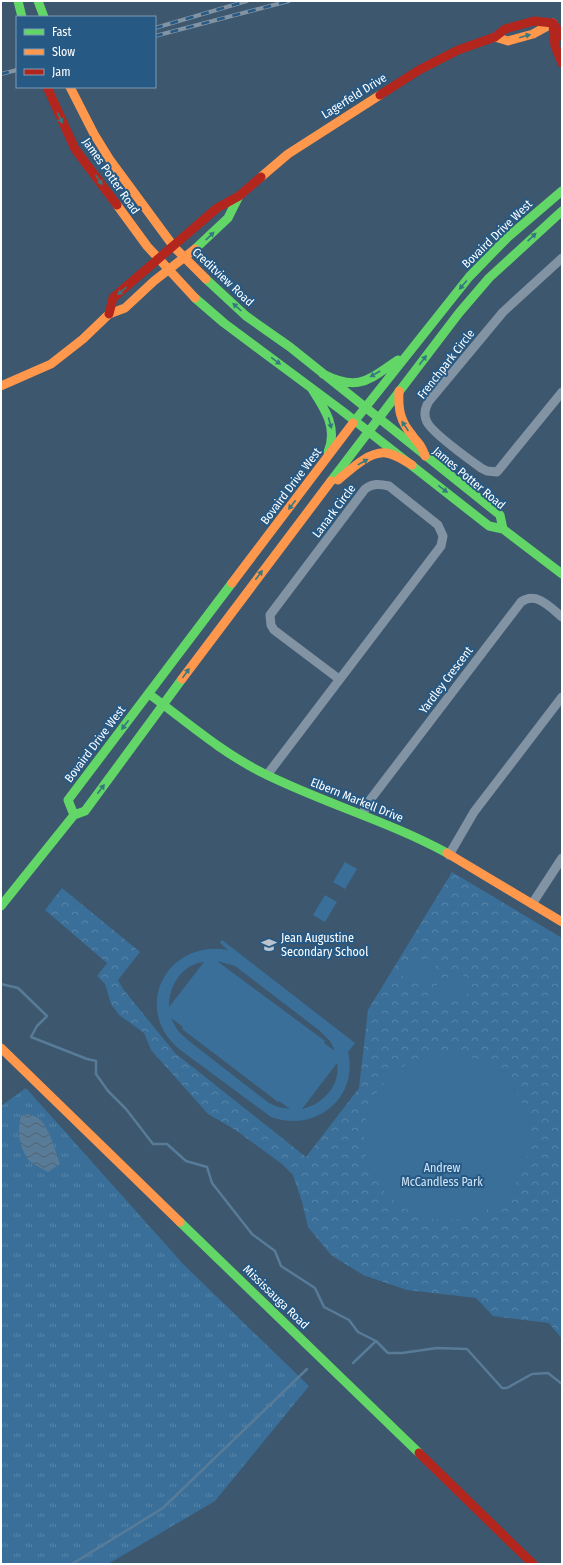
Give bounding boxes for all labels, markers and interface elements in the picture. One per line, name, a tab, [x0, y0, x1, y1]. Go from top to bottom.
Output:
legend	[16, 16, 156, 88]
text: Fast	[52, 25, 71, 39]
one-way arrow	[519, 33, 531, 39]
text: Slow	[52, 45, 75, 59]
text: Jam	[52, 65, 70, 79]
street label: Lagerfeld Drive	[319, 70, 389, 121]
one-way arrow	[58, 113, 64, 125]
street label: James Potter Road	[79, 135, 143, 217]
one-way arrow	[95, 175, 103, 185]
street label: Bovaird Drive West	[459, 197, 535, 271]
one-way arrow	[205, 231, 215, 241]
one-way arrow	[527, 233, 537, 242]
street label: Creditview Road	[189, 245, 257, 309]
one-way arrow	[458, 279, 467, 290]
one-way arrow	[116, 286, 127, 295]
one-way arrow	[232, 303, 242, 312]
street label: Frenchpark Circle	[415, 326, 478, 402]
one-way arrow	[418, 354, 427, 365]
one-way arrow	[271, 357, 282, 365]
one-way arrow	[369, 371, 381, 378]
one-way arrow	[327, 417, 333, 429]
one-way arrow	[401, 421, 409, 431]
street label: James Potter Road	[430, 444, 508, 512]
street label: Bovaird Drive West	[258, 445, 324, 527]
one-way arrow	[357, 459, 369, 466]
street label: Lanark Circle	[309, 482, 359, 540]
one-way arrow	[437, 485, 448, 494]
one-way arrow	[287, 499, 296, 510]
one-way arrow	[255, 570, 263, 581]
street label: Yardley Crescent	[416, 644, 476, 716]
one-way arrow	[182, 668, 190, 678]
street label: Bovaird Drive West	[62, 703, 128, 785]
one-way arrow	[121, 719, 130, 730]
street label: Elbern Markell Drive	[309, 775, 406, 825]
one-way arrow	[97, 784, 105, 795]
place label: Jean Augustine Secondary School	[281, 931, 368, 959]
school or university icon: Jean Augustine Secondary School	[260, 936, 278, 954]
park label: Andrew McCandless Park	[401, 1161, 483, 1189]
street label: Mississauga Road	[240, 1262, 312, 1332]

